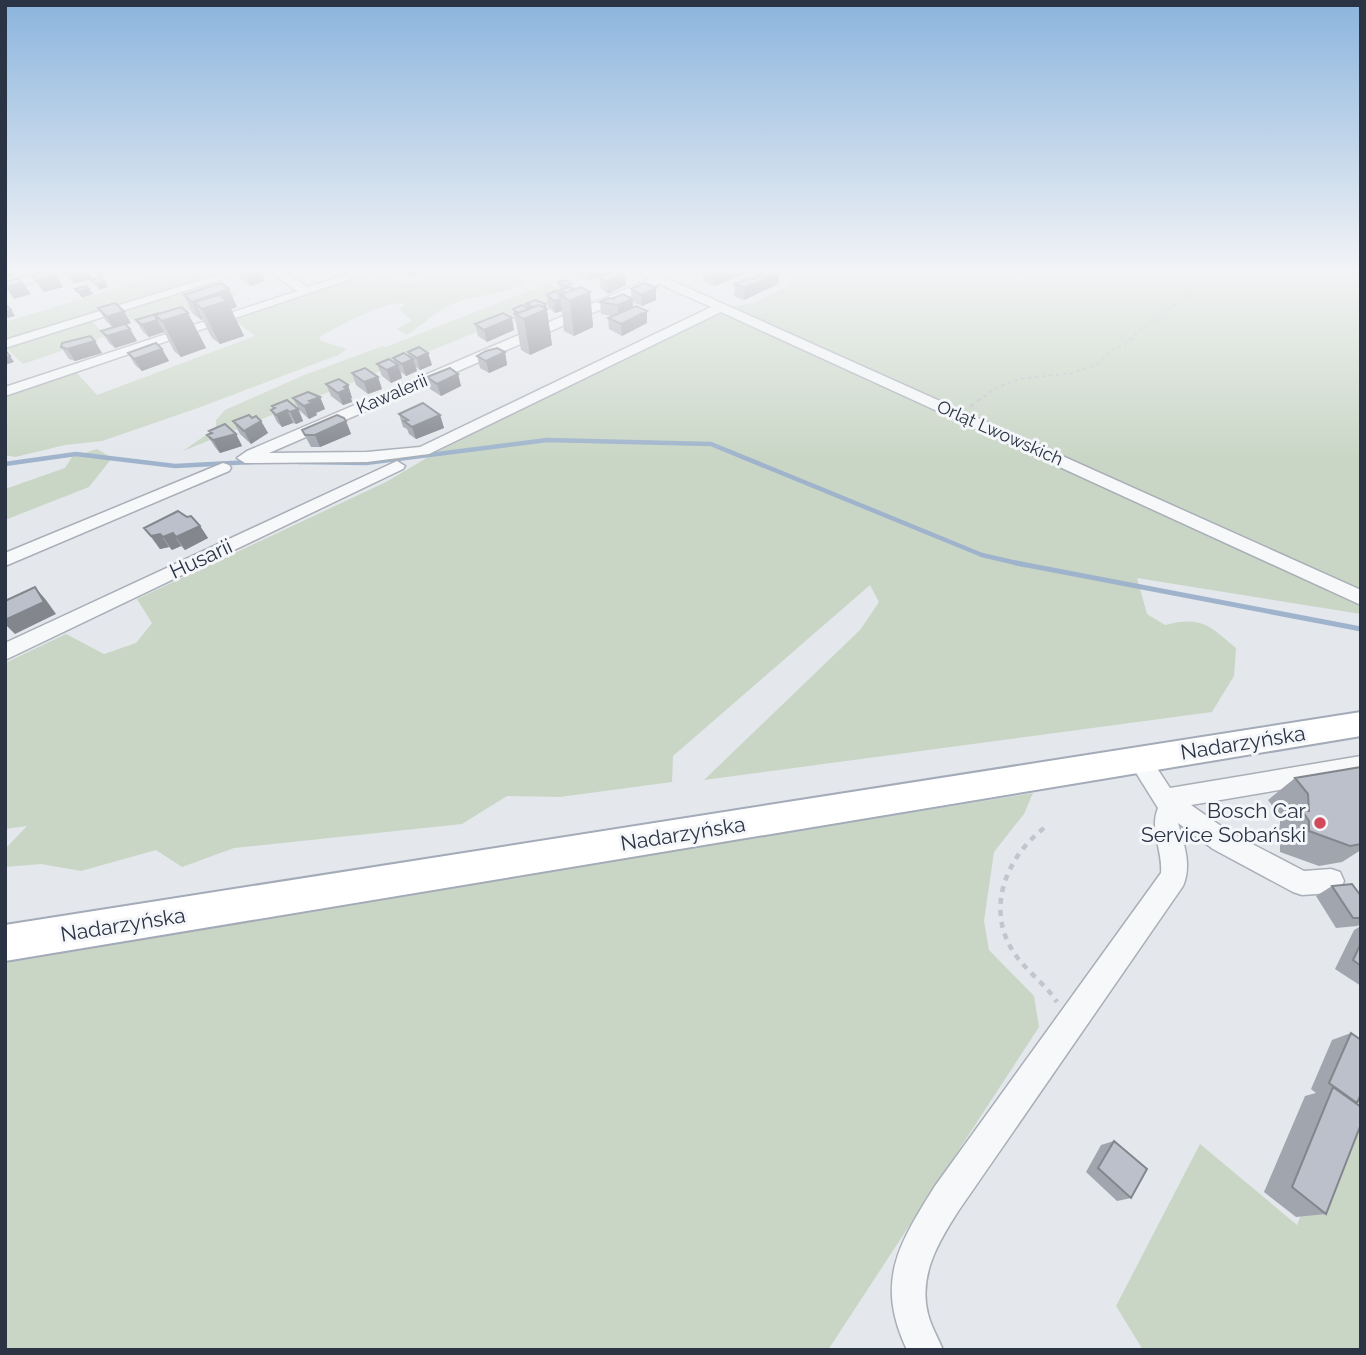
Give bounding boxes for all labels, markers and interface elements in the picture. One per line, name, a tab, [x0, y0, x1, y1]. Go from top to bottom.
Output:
street label: Kawalerii	[353, 369, 430, 418]
street label: Orląt Lwowskich	[934, 395, 1066, 470]
street label: Husarii	[166, 533, 236, 584]
street label: Nadarzyńska	[1179, 720, 1307, 765]
place label: Bosch Car Service Sobański	[1141, 798, 1307, 847]
street label: Nadarzyńska	[619, 811, 747, 856]
marker: Bosch Car Service Sobański	[1312, 815, 1328, 831]
street label: Nadarzyńska	[59, 902, 187, 947]

